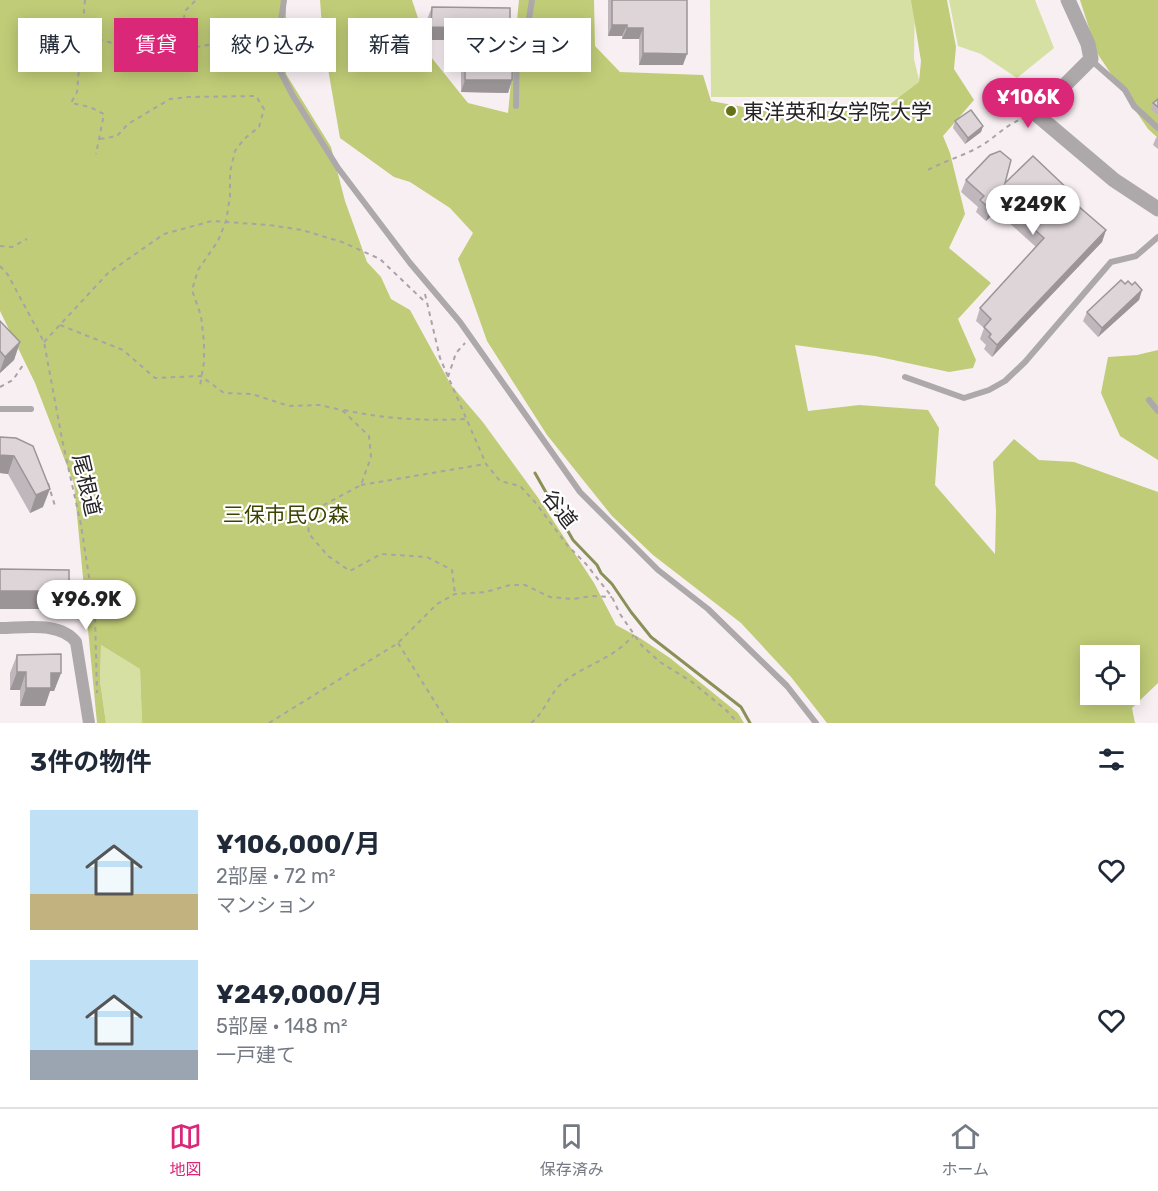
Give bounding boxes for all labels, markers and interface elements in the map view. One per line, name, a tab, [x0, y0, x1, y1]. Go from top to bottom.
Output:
chip: 購入	[18, 18, 102, 72]
chip: 賃貸	[114, 18, 198, 72]
chip: 絞り込み	[210, 18, 336, 72]
chip: 新着	[348, 18, 432, 72]
chip: マンション	[444, 18, 591, 72]
pin: ¥106K	[986, 78, 1070, 129]
text: ¥106K	[996, 85, 1060, 109]
place label: 東洋英和女学院大学	[743, 99, 932, 124]
marker: 東洋英和女学院大学	[724, 104, 738, 118]
pin: ¥249K	[991, 185, 1075, 236]
text: ¥249K	[1000, 192, 1066, 216]
street label: 尾根道	[68, 451, 106, 519]
street label: 谷道	[537, 485, 583, 533]
park label: 三保市民の森	[223, 502, 349, 527]
pin: ¥96.9K	[37, 580, 135, 631]
text: ¥96.9K	[51, 587, 121, 611]
map controls	[1080, 645, 1140, 705]
button: locate	[1080, 645, 1140, 705]
icon: filters	[1095, 743, 1128, 776]
text: 3件の物件	[30, 747, 151, 778]
text: ¥106,000/月	[216, 829, 381, 860]
icon: home	[78, 834, 150, 906]
icon: heart	[1095, 854, 1128, 887]
text: 2部屋 · 72 m²	[216, 864, 336, 888]
text: マンション	[216, 893, 316, 917]
text: ¥249,000/月	[216, 979, 383, 1010]
icon: home	[78, 984, 150, 1056]
icon: heart	[1095, 1004, 1128, 1037]
text: 5部屋 · 148 m²	[216, 1014, 347, 1038]
text: 一戸建て	[216, 1043, 296, 1067]
tab: 地図	[169, 1120, 202, 1180]
tab: 保存済み	[540, 1120, 604, 1180]
tab: ホーム	[942, 1120, 989, 1180]

